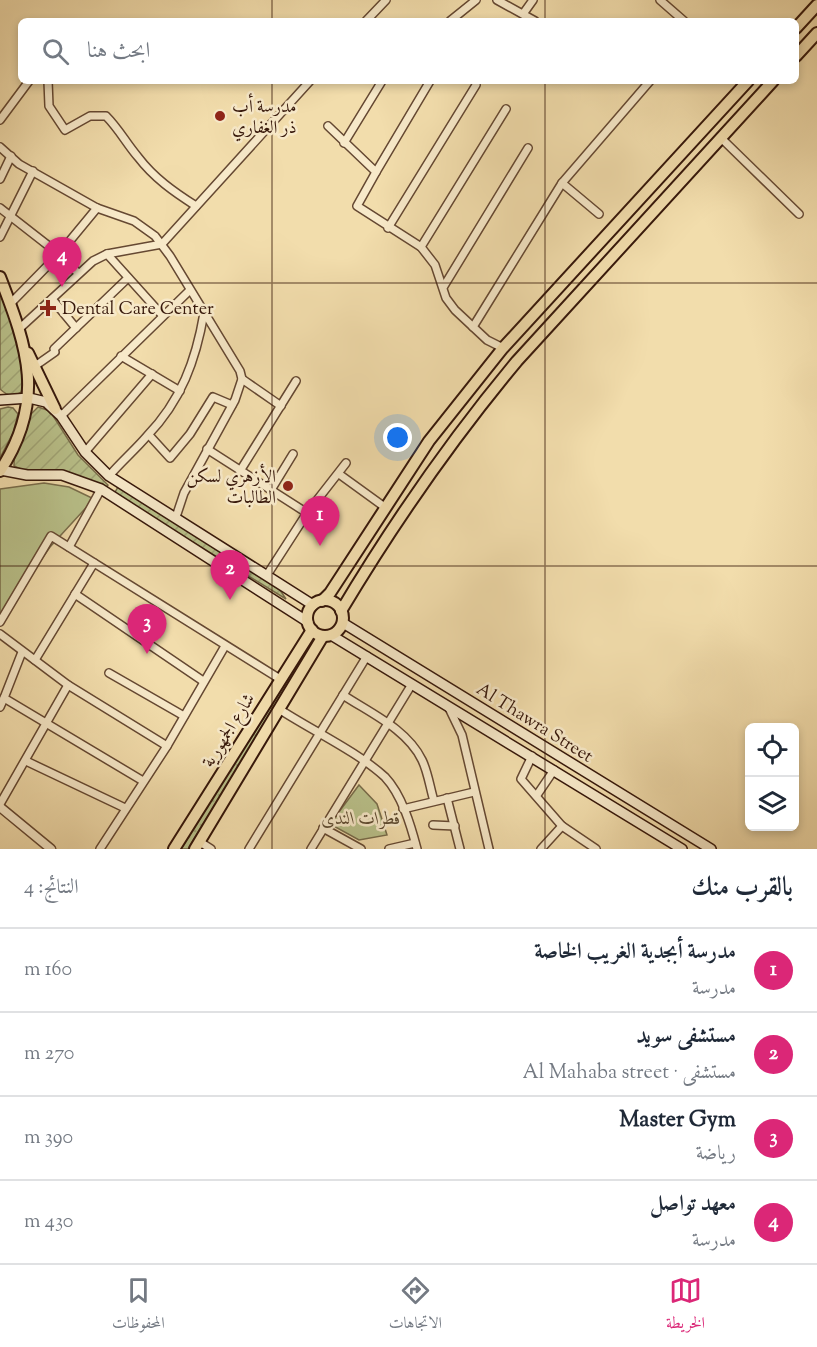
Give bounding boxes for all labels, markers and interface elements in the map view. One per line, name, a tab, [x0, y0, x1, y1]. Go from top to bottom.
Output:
search box	[18, 18, 799, 84]
icon: search	[39, 35, 72, 68]
text: ابحث هنا	[87, 36, 150, 68]
place label: مدرسة أب ذر الغفاري	[232, 93, 297, 142]
marker: مدرسة أب ذر الغفاري	[213, 109, 227, 123]
pin: 4	[42, 238, 82, 287]
place label: Dental Care Center	[62, 297, 214, 323]
marker: Dental Care Center	[39, 299, 57, 317]
your location	[383, 423, 412, 452]
place label: الأزهري لسكن الطالبات	[186, 463, 276, 512]
marker: الأزهري لسكن الطالبات	[281, 479, 295, 493]
pin: 1	[300, 496, 340, 546]
pin: 2	[210, 550, 250, 600]
pin: 3	[128, 604, 166, 654]
street label: Al Thawra Street	[470, 677, 597, 770]
street label: شارع الجمهورية	[197, 689, 263, 773]
map controls	[745, 723, 799, 831]
button: locate	[745, 723, 799, 777]
button: layers	[745, 777, 799, 831]
park label: قطرات الندى	[321, 807, 401, 833]
text: بالقرب منك	[691, 870, 793, 907]
text: النتائج: 4	[24, 874, 79, 903]
text: مدرسة أبجدية الغريب الخاصة	[534, 937, 736, 969]
text: 160 m	[24, 956, 72, 985]
text: 1	[770, 956, 777, 985]
text: مدرسة	[692, 975, 736, 1004]
text: مستشفى سويد	[636, 1021, 736, 1053]
text: 270 m	[24, 1040, 74, 1069]
text: 2	[769, 1040, 778, 1069]
text: مستشفى · Al Mahaba street	[523, 1059, 736, 1088]
text: Master Gym	[619, 1105, 736, 1137]
text: 390 m	[24, 1124, 73, 1153]
text: 3	[769, 1124, 778, 1153]
text: رياضة	[696, 1140, 736, 1169]
text: معهد تواصل	[650, 1189, 736, 1221]
text: 430 m	[24, 1208, 73, 1237]
text: 4	[768, 1208, 779, 1237]
text: مدرسة	[692, 1227, 736, 1256]
tab: المحفوظات	[112, 1274, 165, 1338]
tab: الاتجاهات	[389, 1274, 442, 1338]
tab: الخريطة	[666, 1274, 705, 1338]

